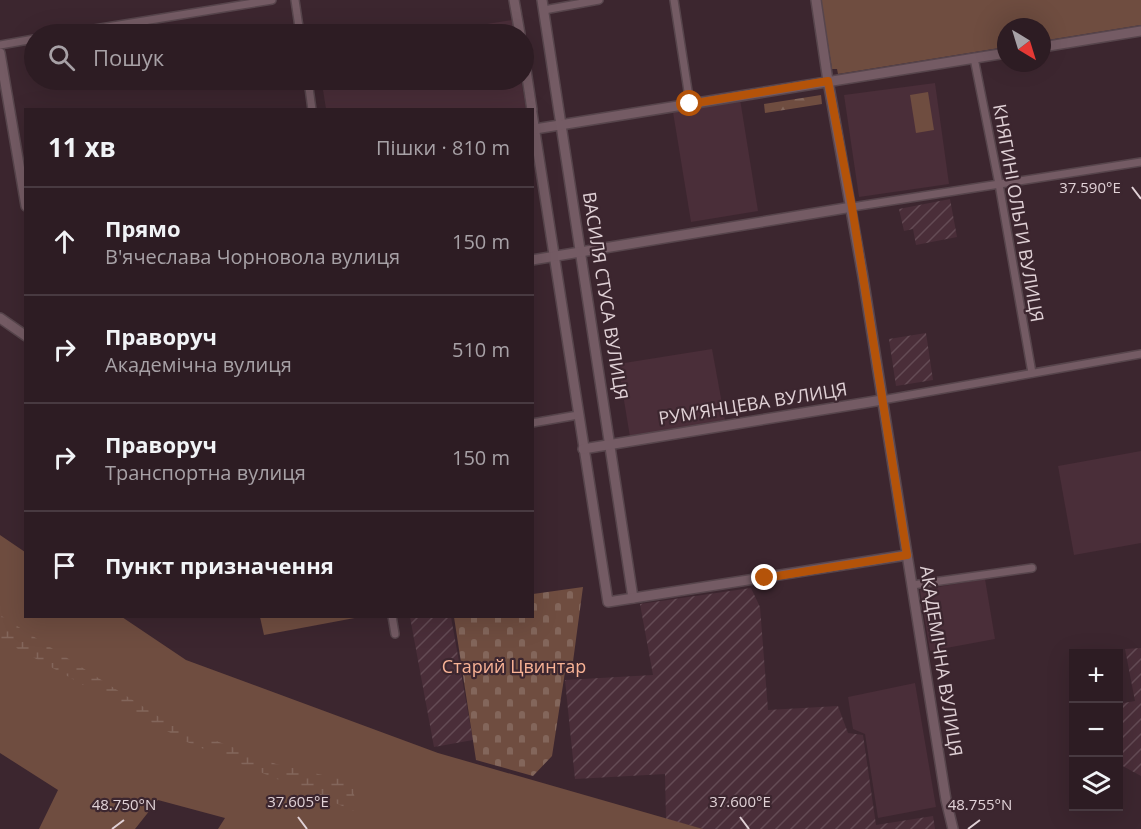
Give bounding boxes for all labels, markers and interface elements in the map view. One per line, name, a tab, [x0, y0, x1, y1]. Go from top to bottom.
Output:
north arrow	[997, 18, 1051, 72]
search box	[24, 24, 534, 90]
icon: search	[45, 41, 78, 74]
text: Пошук	[93, 42, 164, 72]
route start	[676, 90, 702, 116]
street label: КНЯГИНІ ОЛЬГИ ВУЛИЦЯ	[988, 102, 1050, 324]
text: 11 хв	[48, 129, 116, 165]
text: Пішки · 810 m	[376, 134, 510, 161]
text: 37.590°E	[1059, 177, 1121, 197]
street label: ВАСИЛЯ СТУСА ВУЛИЦЯ	[578, 190, 634, 402]
text: Прямо	[105, 213, 181, 243]
icon: ahead	[48, 225, 81, 258]
text: 150 m	[452, 228, 510, 255]
text: В'ячеслава Чорновола вулиця	[105, 243, 400, 270]
text: Праворуч	[105, 321, 217, 351]
icon: right	[48, 333, 81, 366]
text: 510 m	[452, 336, 510, 363]
text: Академічна вулиця	[105, 351, 292, 378]
street label: РУМ’ЯНЦЕВА ВУЛИЦЯ	[657, 376, 849, 430]
text: Праворуч	[105, 429, 217, 459]
icon: right	[48, 441, 81, 474]
text: 150 m	[452, 444, 510, 471]
text: Транспортна вулиця	[105, 459, 306, 486]
icon: arrive	[48, 549, 81, 582]
text: Пункт призначення	[105, 550, 334, 580]
route end	[751, 564, 777, 590]
street label: АКАДЕМІЧНА ВУЛИЦЯ	[915, 564, 969, 758]
map controls	[1069, 649, 1123, 811]
button: +	[1069, 649, 1123, 703]
park label: Старий Цвинтар	[442, 654, 586, 678]
button: −	[1069, 703, 1123, 757]
button: layers	[1069, 757, 1123, 811]
text: 37.605°E	[267, 791, 329, 811]
text: 37.600°E	[709, 791, 771, 811]
text: 48.750°N	[92, 794, 156, 814]
text: 48.755°N	[948, 794, 1012, 814]

